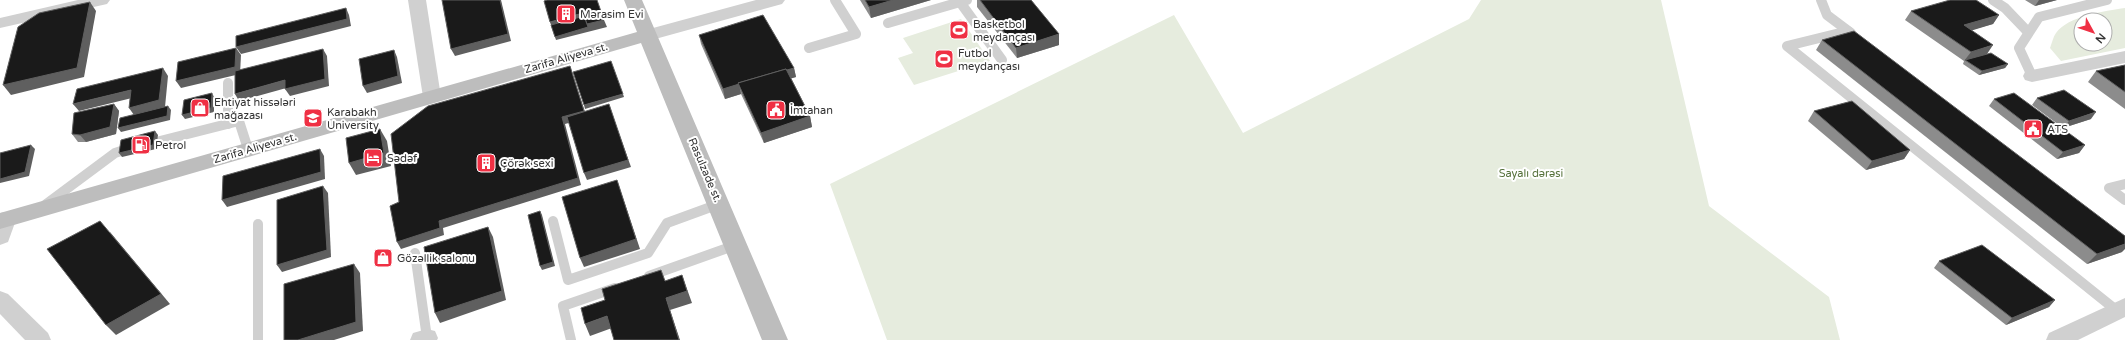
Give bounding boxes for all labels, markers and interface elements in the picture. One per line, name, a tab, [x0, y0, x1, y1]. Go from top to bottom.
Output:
building icon: Mərasim Evi	[555, 3, 577, 25]
place label: Mərasim Evi	[580, 8, 643, 21]
north arrow	[2073, 12, 2113, 52]
place label: Basketbol meydançası	[973, 18, 1035, 44]
sports icon: Basketbol meydançası	[948, 19, 970, 41]
text: N	[2092, 31, 2108, 46]
street label: Zarifa Aliyeva st.	[523, 40, 609, 76]
place label: Futbol meydançası	[958, 47, 1020, 73]
sports icon: Futbol meydançası	[933, 48, 955, 70]
place label: Ehtiyat hissələri mağazası	[214, 96, 296, 122]
shop icon: Ehtiyat hissələri mağazası	[189, 97, 211, 119]
public building icon: İmtahan	[765, 99, 787, 121]
place label: İmtahan	[790, 104, 833, 117]
place label: Karabakh University	[327, 106, 379, 132]
school or university icon: Karabakh University	[302, 107, 324, 129]
public building icon: ATS	[2022, 118, 2044, 140]
place label: ATS	[2047, 123, 2068, 136]
street label: Zarifa Aliyeva st.	[212, 130, 298, 166]
fuel station icon: Petrol	[130, 134, 152, 156]
street label: Rasulzade st.	[686, 136, 724, 204]
place label: Petrol	[155, 139, 186, 152]
hotel icon: Sədəf	[362, 147, 384, 169]
place label: Sədəf	[387, 152, 418, 165]
building icon: Çörək sexi	[475, 152, 497, 174]
place label: Çörək sexi	[500, 157, 553, 170]
park label: Sayalı dərəsi	[1499, 167, 1563, 180]
shop icon: Gözəllik salonu	[372, 247, 394, 269]
place label: Gözəllik salonu	[397, 252, 475, 265]

